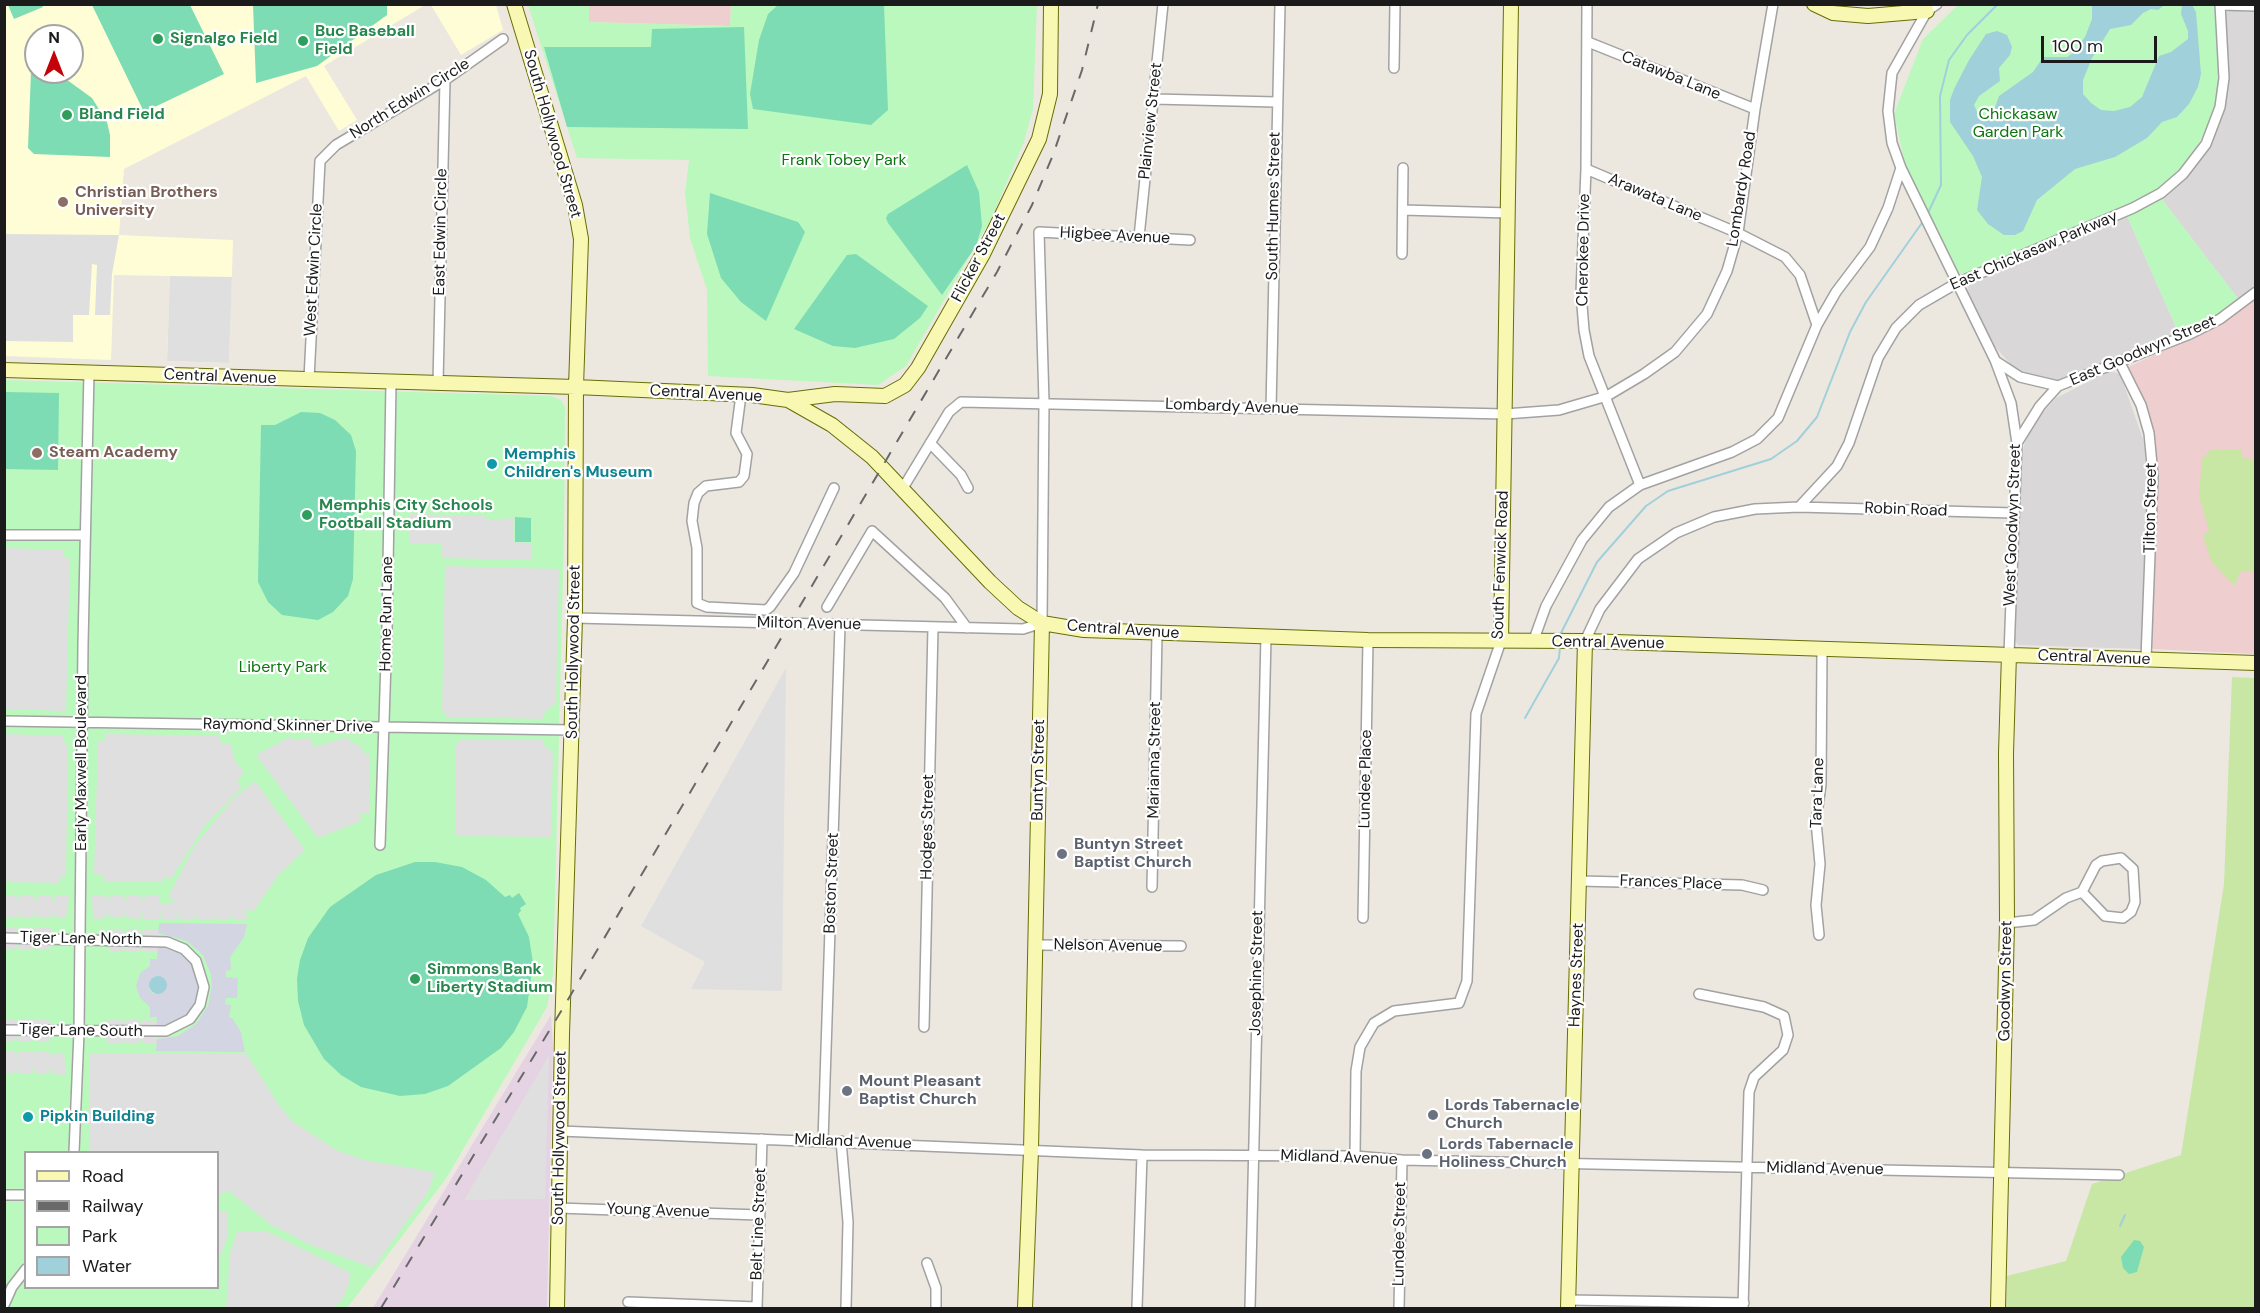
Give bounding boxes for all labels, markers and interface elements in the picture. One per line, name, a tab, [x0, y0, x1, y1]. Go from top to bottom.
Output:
place label: Buc Baseball Field	[315, 22, 415, 60]
north arrow	[24, 24, 84, 84]
scale bar	[2044, 24, 2160, 62]
text: N	[48, 27, 60, 48]
place label: Signalgo Field	[170, 29, 278, 49]
marker: Signalgo Field	[151, 32, 165, 46]
marker: Buc Baseball Field	[296, 34, 310, 48]
text: 100 m	[2052, 34, 2103, 58]
street label: South Hollywood Street	[519, 47, 585, 221]
street label: Catawba Lane	[1619, 47, 1723, 105]
street label: North Edwin Circle	[347, 54, 473, 144]
street label: Plainview Street	[1135, 62, 1167, 180]
place label: Bland Field	[79, 105, 165, 125]
park label: Chickasaw Garden Park	[1973, 105, 2063, 143]
marker: Bland Field	[60, 108, 74, 122]
street label: Lombardy Road	[1723, 130, 1761, 248]
street label: South Humes Street	[1263, 131, 1285, 281]
park label: Frank Tobey Park	[781, 151, 907, 171]
street label: East Edwin Circle	[430, 168, 452, 296]
street label: Arawata Lane	[1605, 170, 1705, 226]
place label: Christian Brothers University	[75, 183, 218, 221]
street label: Cherokee Drive	[1573, 194, 1595, 306]
marker: Christian Brothers University	[56, 195, 70, 209]
street label: West Edwin Circle	[301, 203, 327, 337]
street label: East Chickasaw Parkway	[1947, 207, 2121, 295]
street label: Flicker Street	[948, 211, 1010, 305]
street label: Higbee Avenue	[1059, 224, 1171, 248]
street label: East Goodwyn Street	[2067, 311, 2219, 391]
street label: Central Avenue	[163, 365, 277, 389]
street label: Central Avenue	[649, 381, 763, 407]
street label: Lombardy Avenue	[1165, 395, 1299, 419]
place label: Steam Academy	[49, 443, 178, 463]
street label: West Goodwyn Street	[2001, 443, 2025, 607]
place label: Memphis Children's Museum	[504, 445, 652, 483]
marker: Steam Academy	[30, 446, 44, 460]
marker: Memphis Children's Museum	[485, 457, 499, 471]
street label: Tilton Street	[2141, 462, 2161, 554]
street label: South Fenwick Road	[1489, 490, 1513, 640]
place label: Memphis City Schools Football Stadium	[319, 496, 493, 534]
street label: Robin Road	[1864, 499, 1948, 521]
marker: Memphis City Schools Football Stadium	[300, 508, 314, 522]
street label: Home Run Lane	[376, 556, 398, 672]
street label: South Hollywood Street	[563, 565, 585, 739]
street label: Milton Avenue	[757, 613, 861, 635]
street label: Central Avenue	[1066, 616, 1180, 644]
street label: Central Avenue	[1551, 632, 1665, 654]
street label: Central Avenue	[2037, 646, 2151, 670]
park label: Liberty Park	[239, 658, 327, 678]
street label: Early Maxwell Boulevard	[72, 675, 92, 851]
street label: Marianna Street	[1144, 701, 1166, 819]
street label: Raymond Skinner Drive	[203, 715, 373, 737]
street label: Buntyn Street	[1029, 719, 1049, 821]
street label: Lundee Place	[1356, 729, 1376, 829]
street label: Tara Lane	[1807, 757, 1829, 829]
street label: Hodges Street	[917, 774, 939, 880]
street label: Boston Street	[821, 832, 843, 934]
place label: Buntyn Street Baptist Church	[1074, 835, 1192, 873]
marker: Buntyn Street Baptist Church	[1055, 847, 1069, 861]
street label: Frances Place	[1619, 872, 1723, 894]
street label: Josephine Street	[1246, 910, 1268, 1036]
street label: Goodwyn Street	[1995, 920, 2017, 1042]
street label: Haynes Street	[1566, 923, 1588, 1027]
street label: Tiger Lane North	[20, 928, 142, 950]
street label: Nelson Avenue	[1053, 935, 1163, 957]
place label: Simmons Bank Liberty Stadium	[427, 960, 553, 998]
marker: Simmons Bank Liberty Stadium	[408, 972, 422, 986]
street label: Tiger Lane South	[19, 1020, 143, 1042]
street label: South Hollywood Street	[549, 1051, 571, 1225]
place label: Mount Pleasant Baptist Church	[859, 1072, 981, 1110]
marker: Mount Pleasant Baptist Church	[840, 1084, 854, 1098]
place label: Lords Tabernacle Church	[1445, 1096, 1580, 1134]
place label: Pipkin Building	[40, 1107, 155, 1127]
marker: Lords Tabernacle Church	[1426, 1108, 1440, 1122]
marker: Pipkin Building	[21, 1110, 35, 1124]
street label: Midland Avenue	[794, 1130, 912, 1154]
place label: Lords Tabernacle Holiness Church	[1439, 1135, 1574, 1173]
street label: Midland Avenue	[1280, 1146, 1398, 1170]
marker: Lords Tabernacle Holiness Church	[1420, 1147, 1434, 1161]
legend	[24, 1151, 219, 1289]
street label: Midland Avenue	[1766, 1158, 1884, 1180]
text: Road	[82, 1164, 124, 1188]
street label: Belt Line Street	[747, 1167, 771, 1281]
street label: Lundee Street	[1389, 1182, 1411, 1286]
text: Railway	[82, 1194, 144, 1218]
street label: Young Avenue	[606, 1200, 710, 1222]
text: Park	[82, 1224, 118, 1248]
text: Water	[82, 1254, 132, 1278]

